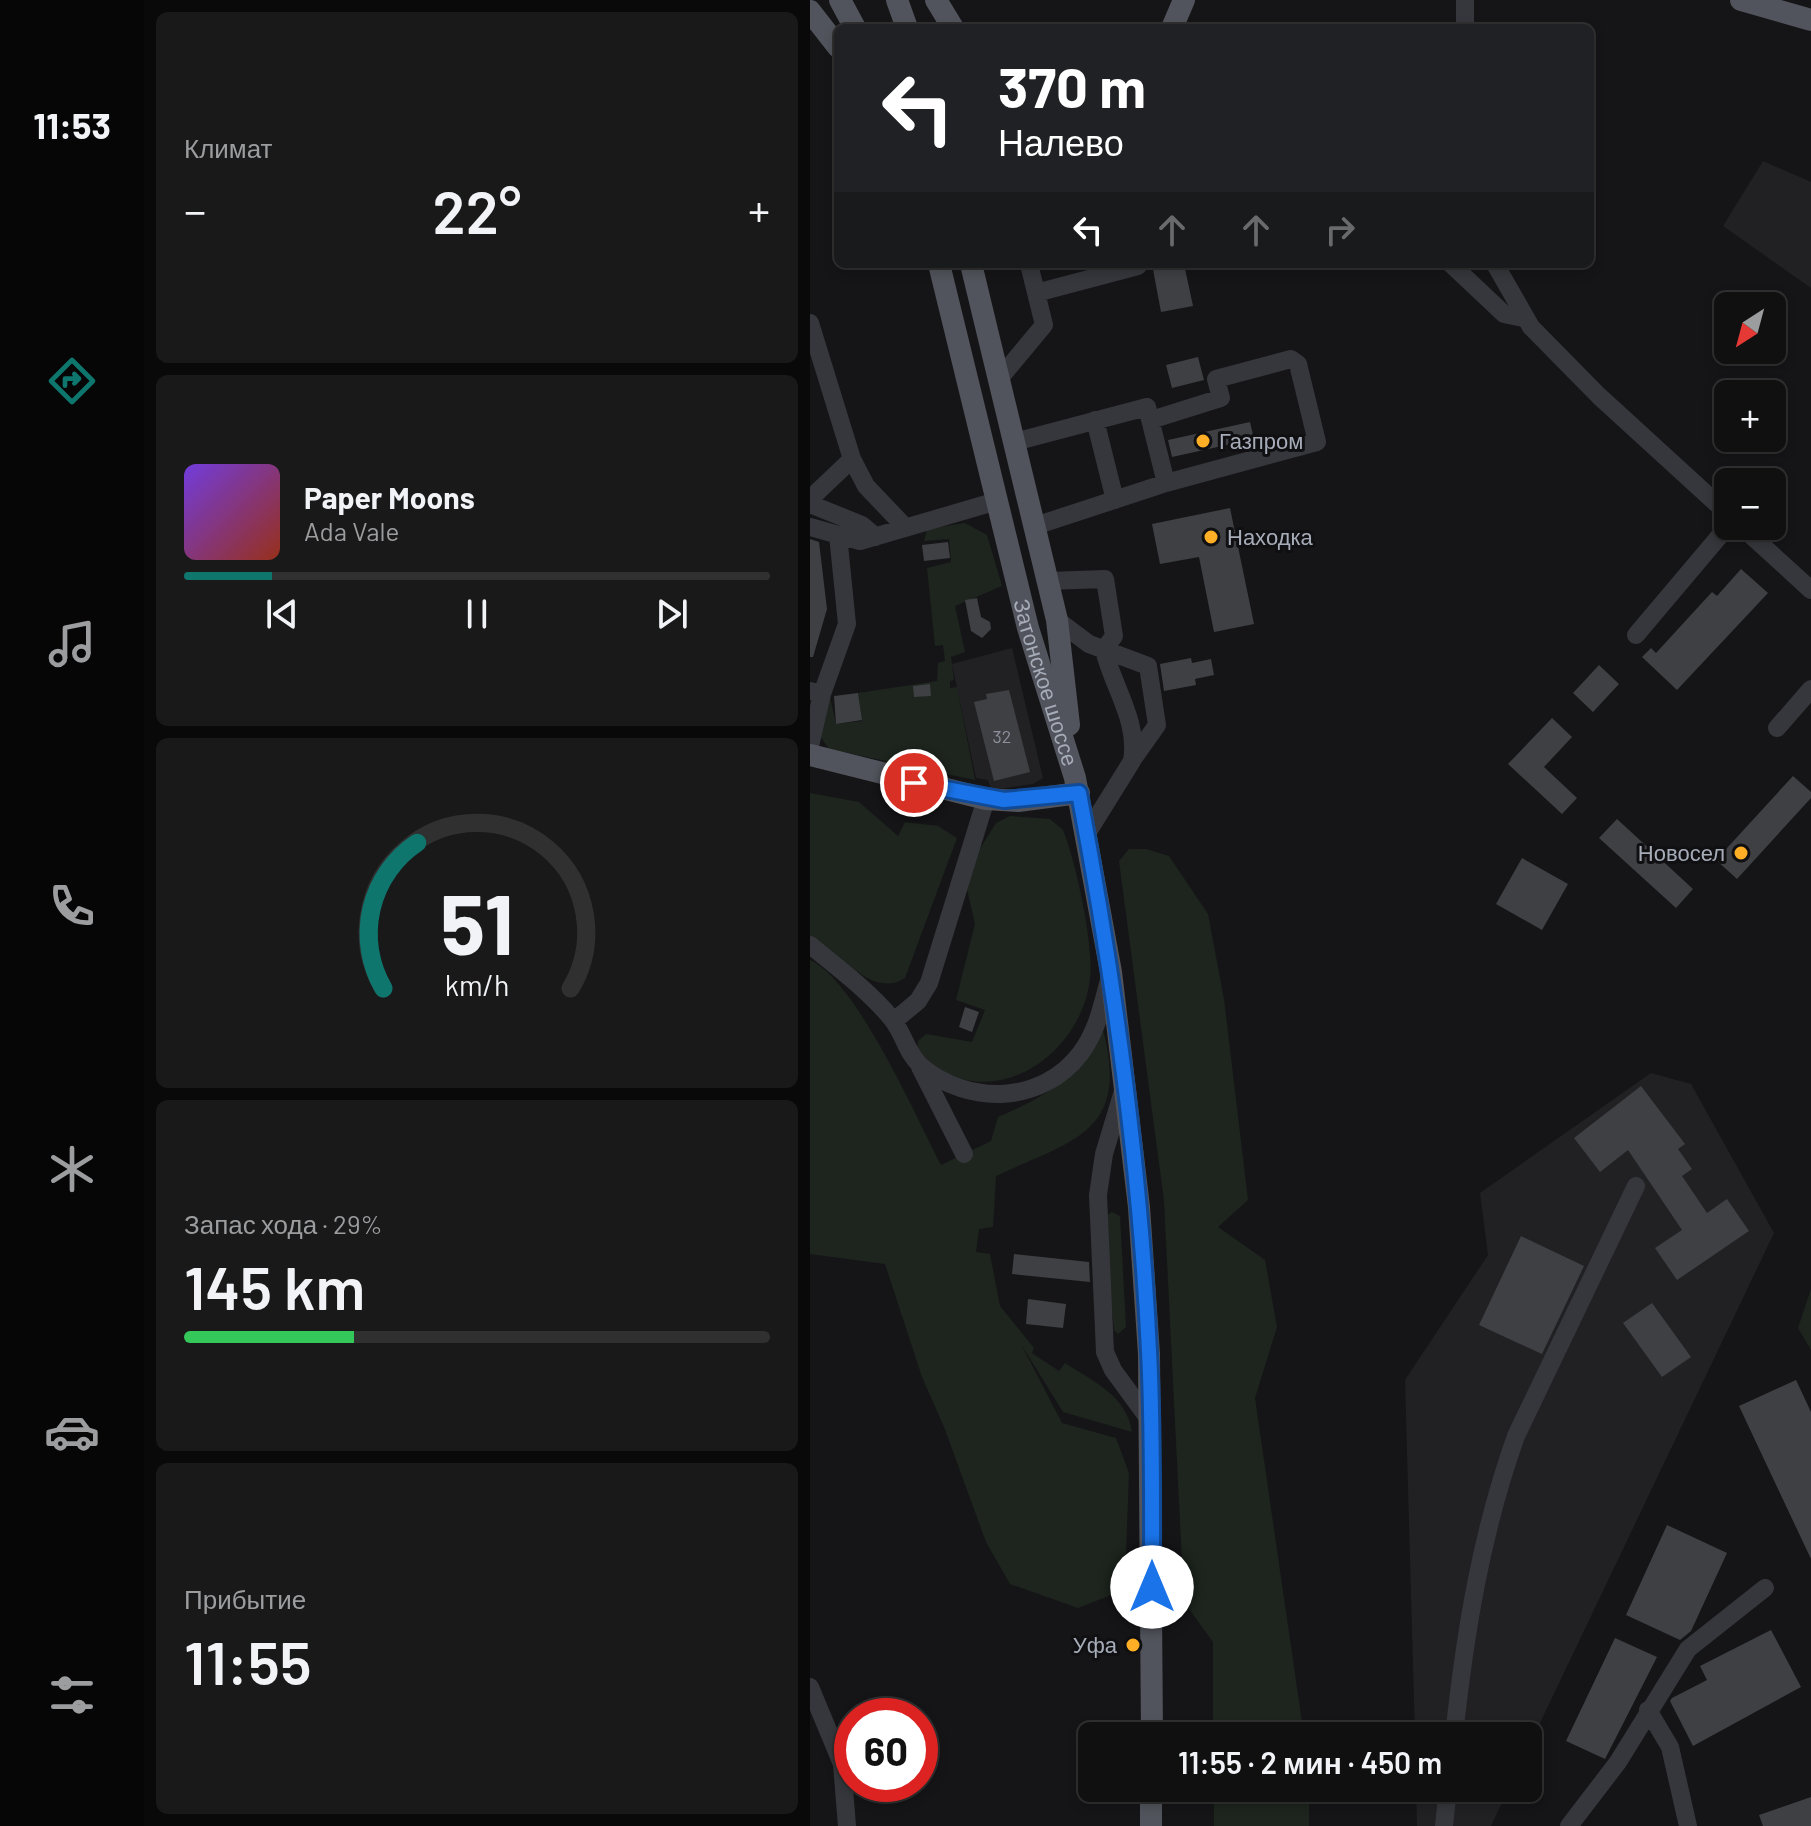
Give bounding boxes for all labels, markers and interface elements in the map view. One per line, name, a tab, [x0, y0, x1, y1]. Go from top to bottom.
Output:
text: 370 m	[998, 52, 1146, 119]
icon: left	[866, 56, 970, 160]
text: 11:53	[33, 103, 111, 146]
text: Налево	[998, 120, 1124, 163]
text: Климат	[184, 132, 273, 163]
text: 22°	[433, 174, 521, 246]
text: −	[184, 183, 206, 236]
text: +	[748, 183, 770, 236]
icon: left	[1066, 208, 1110, 252]
icon: ahead	[1150, 208, 1194, 252]
icon: ahead	[1234, 208, 1278, 252]
icon: right	[1318, 208, 1362, 252]
north arrow	[1714, 292, 1786, 364]
map controls	[1714, 292, 1786, 540]
icon: directions	[44, 353, 100, 409]
button: +	[1714, 380, 1786, 452]
place label: Газпром	[1219, 427, 1303, 454]
marker: Газпром	[1194, 432, 1212, 450]
button: −	[1714, 468, 1786, 540]
text: Paper Moons	[304, 479, 475, 515]
text: Ada Vale	[304, 515, 399, 546]
place label: Находка	[1227, 523, 1314, 550]
marker: Находка	[1202, 528, 1220, 546]
icon: previous	[260, 592, 304, 636]
icon: pause	[455, 592, 499, 636]
icon: next	[650, 592, 694, 636]
street label: Затонское шоссе	[1009, 596, 1084, 769]
icon: music	[44, 616, 100, 672]
house number: 32	[993, 725, 1011, 747]
pin	[880, 749, 948, 817]
icon: arrive	[892, 761, 936, 805]
place label: Новосел	[1638, 839, 1725, 865]
marker: Новосел	[1732, 844, 1750, 862]
text: 51	[440, 872, 514, 972]
icon: phone	[44, 878, 100, 934]
text: km/h	[445, 967, 509, 1002]
icon: climate	[44, 1141, 100, 1197]
text: Запас хода · 29%	[184, 1208, 383, 1239]
text: 145 km	[184, 1250, 365, 1322]
icon: car	[44, 1404, 100, 1460]
position arrow	[1110, 1545, 1194, 1629]
text: Прибытие	[184, 1583, 306, 1614]
text: 11:55	[184, 1625, 312, 1697]
place label: Уфа	[1073, 1631, 1118, 1658]
marker: Уфа	[1124, 1636, 1142, 1654]
icon: filters	[44, 1667, 100, 1723]
speed limit sign: 60	[834, 1698, 938, 1802]
text: 11:55 · 2 мин · 450 m	[1178, 1744, 1442, 1780]

